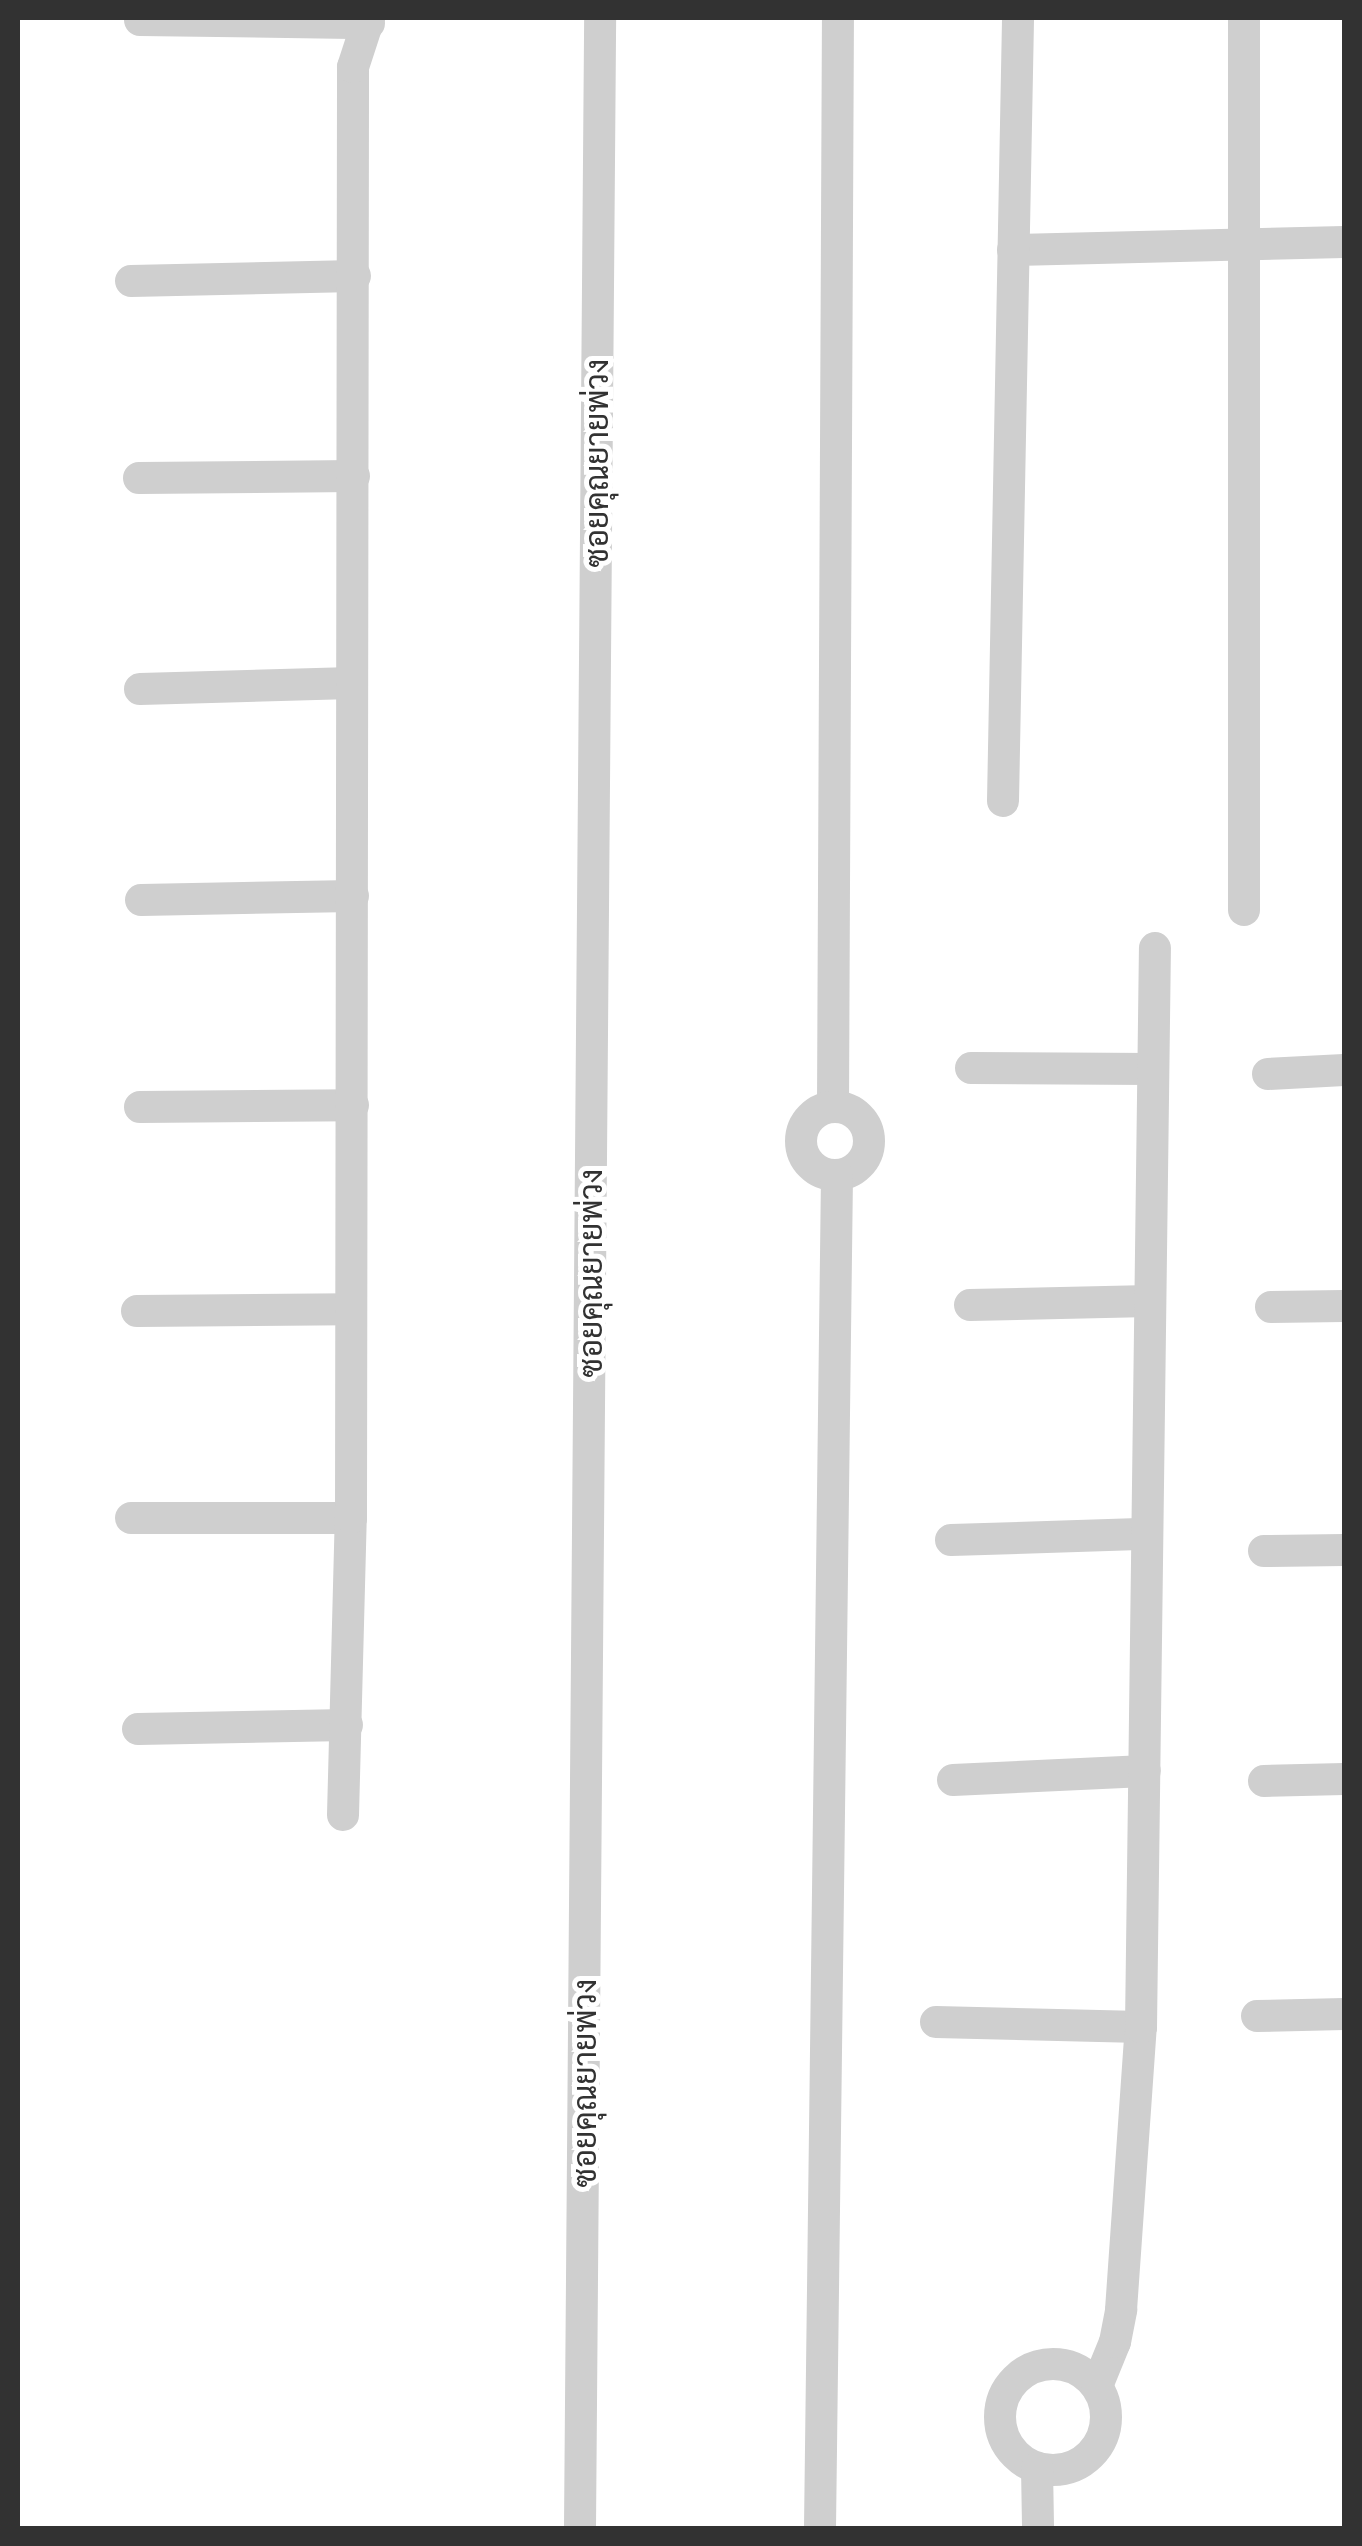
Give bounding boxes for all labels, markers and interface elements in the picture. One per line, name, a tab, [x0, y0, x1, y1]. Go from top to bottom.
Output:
street label: ซอยคุณยายพ่วง	[577, 359, 615, 567]
street label: ซอยคุณยายพ่วง	[571, 1169, 609, 1377]
street label: ซอยคุณยายพ่วง	[565, 1979, 603, 2187]

